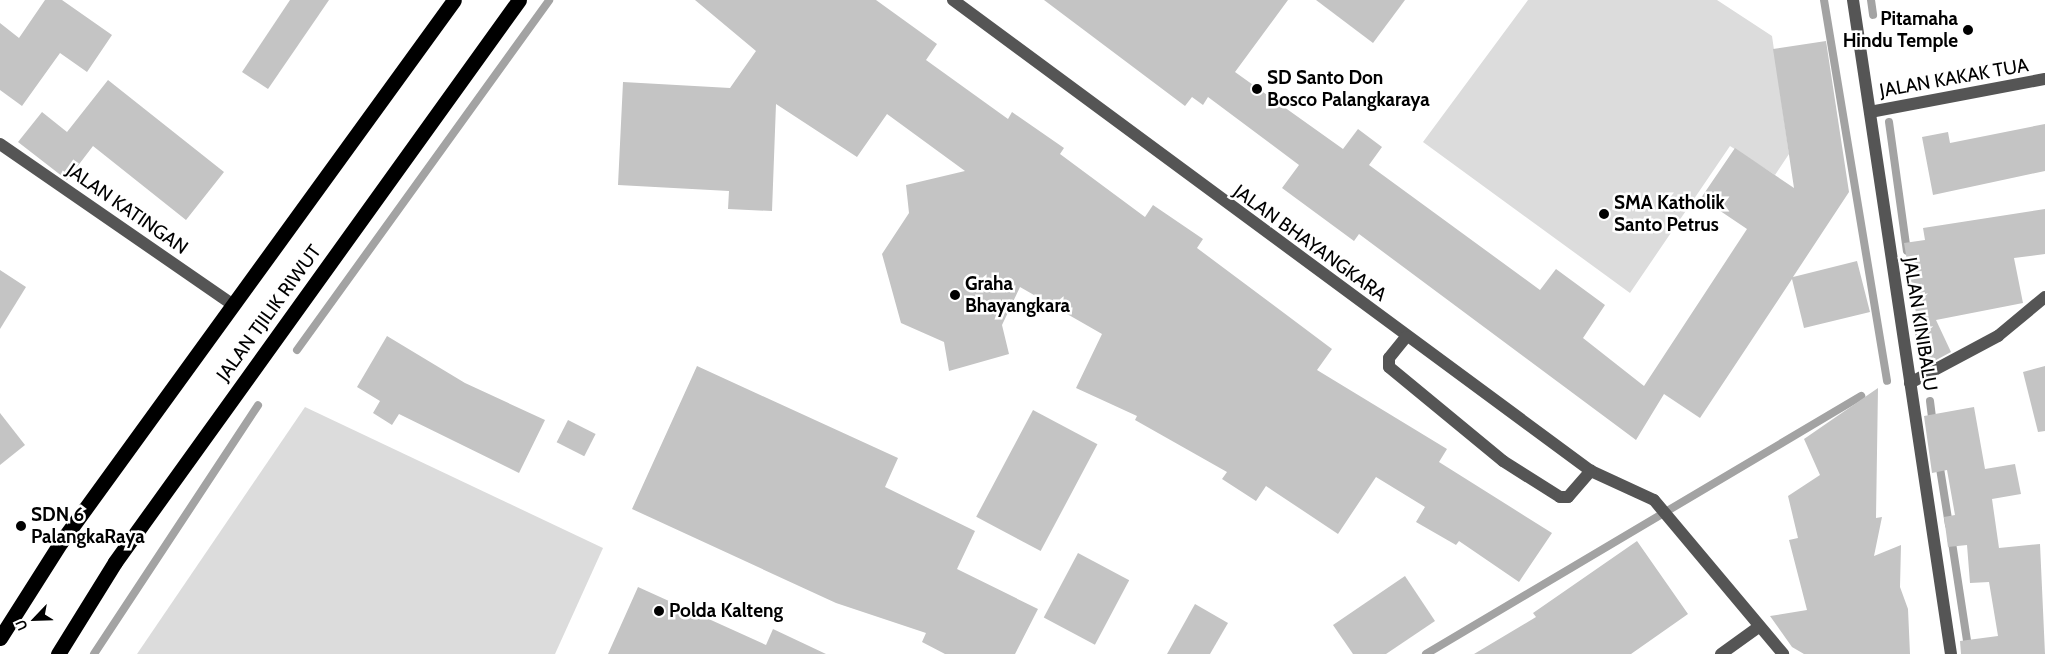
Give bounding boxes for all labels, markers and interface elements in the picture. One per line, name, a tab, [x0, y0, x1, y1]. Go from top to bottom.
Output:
place label: Pitamaha Hindu Temple	[1843, 8, 1958, 52]
marker: Pitamaha Hindu Temple	[1962, 24, 1974, 36]
street label: JALAN KAKAK TUA	[1878, 54, 2030, 102]
place label: SD Santo Don Bosco Palangkaraya	[1267, 67, 1430, 111]
marker: SD Santo Don Bosco Palangkaraya	[1251, 83, 1263, 95]
street label: JALAN KATINGAN	[62, 159, 192, 259]
street label: JALAN BHAYANGKARA	[1229, 180, 1391, 306]
place label: SMA Katholik Santo Petrus	[1614, 192, 1725, 236]
marker: SMA Katholik Santo Petrus	[1598, 208, 1610, 220]
street label: JALAN TJILIK RIWUT	[212, 240, 326, 386]
street label: JALAN KINIBALU	[1898, 255, 1942, 393]
place label: Graha Bhayangkara	[965, 273, 1070, 317]
marker: Graha Bhayangkara	[949, 289, 961, 301]
place label: SDN 6 PalangkaRaya	[31, 504, 145, 548]
marker: SDN 6 PalangkaRaya	[15, 520, 27, 532]
north arrow	[10, 594, 60, 644]
place label: Polda Kalteng	[669, 600, 783, 622]
marker: Polda Kalteng	[653, 605, 665, 617]
text: U	[11, 617, 32, 633]

